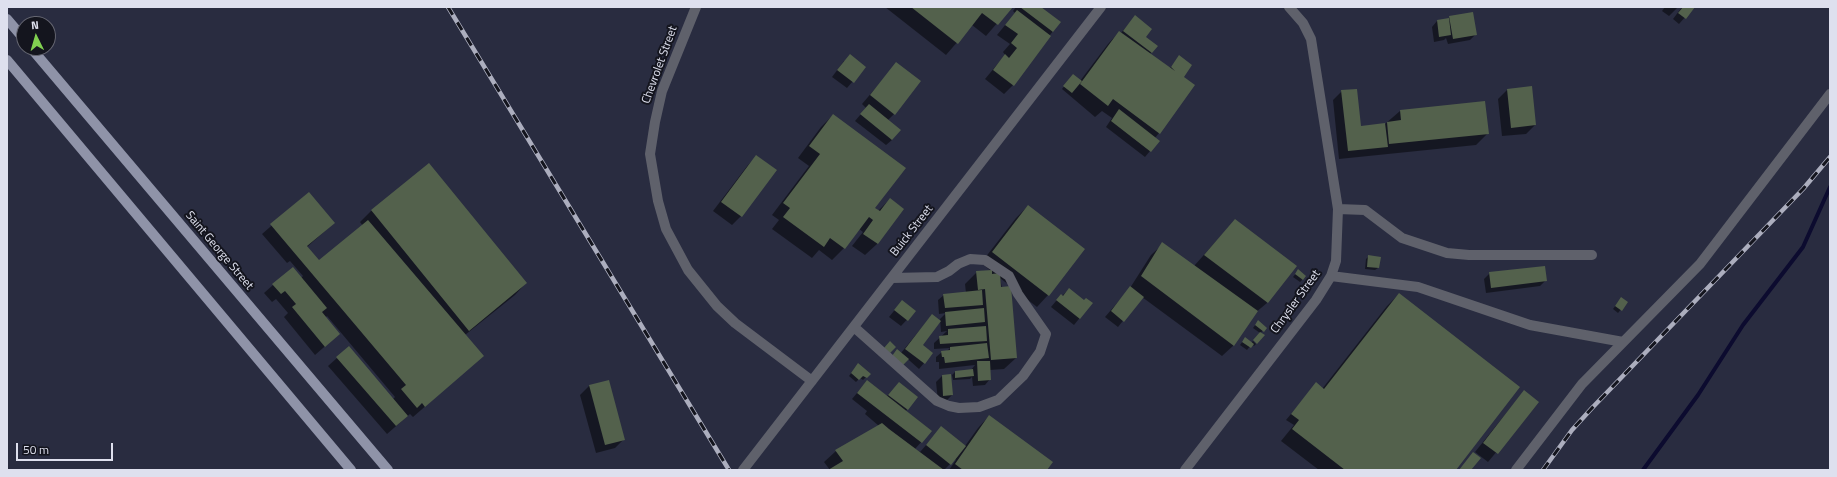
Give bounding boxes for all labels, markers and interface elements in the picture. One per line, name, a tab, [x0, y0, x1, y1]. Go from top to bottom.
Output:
north arrow	[16, 16, 56, 56]
text: N	[31, 17, 40, 33]
street label: Chevrolet Street	[639, 24, 681, 106]
street label: Buick Street	[888, 203, 936, 259]
street label: Saint George Street	[182, 209, 256, 293]
street label: Chrysler Street	[1268, 267, 1324, 337]
scale bar	[18, 435, 115, 461]
text: 50 m	[23, 440, 49, 459]

